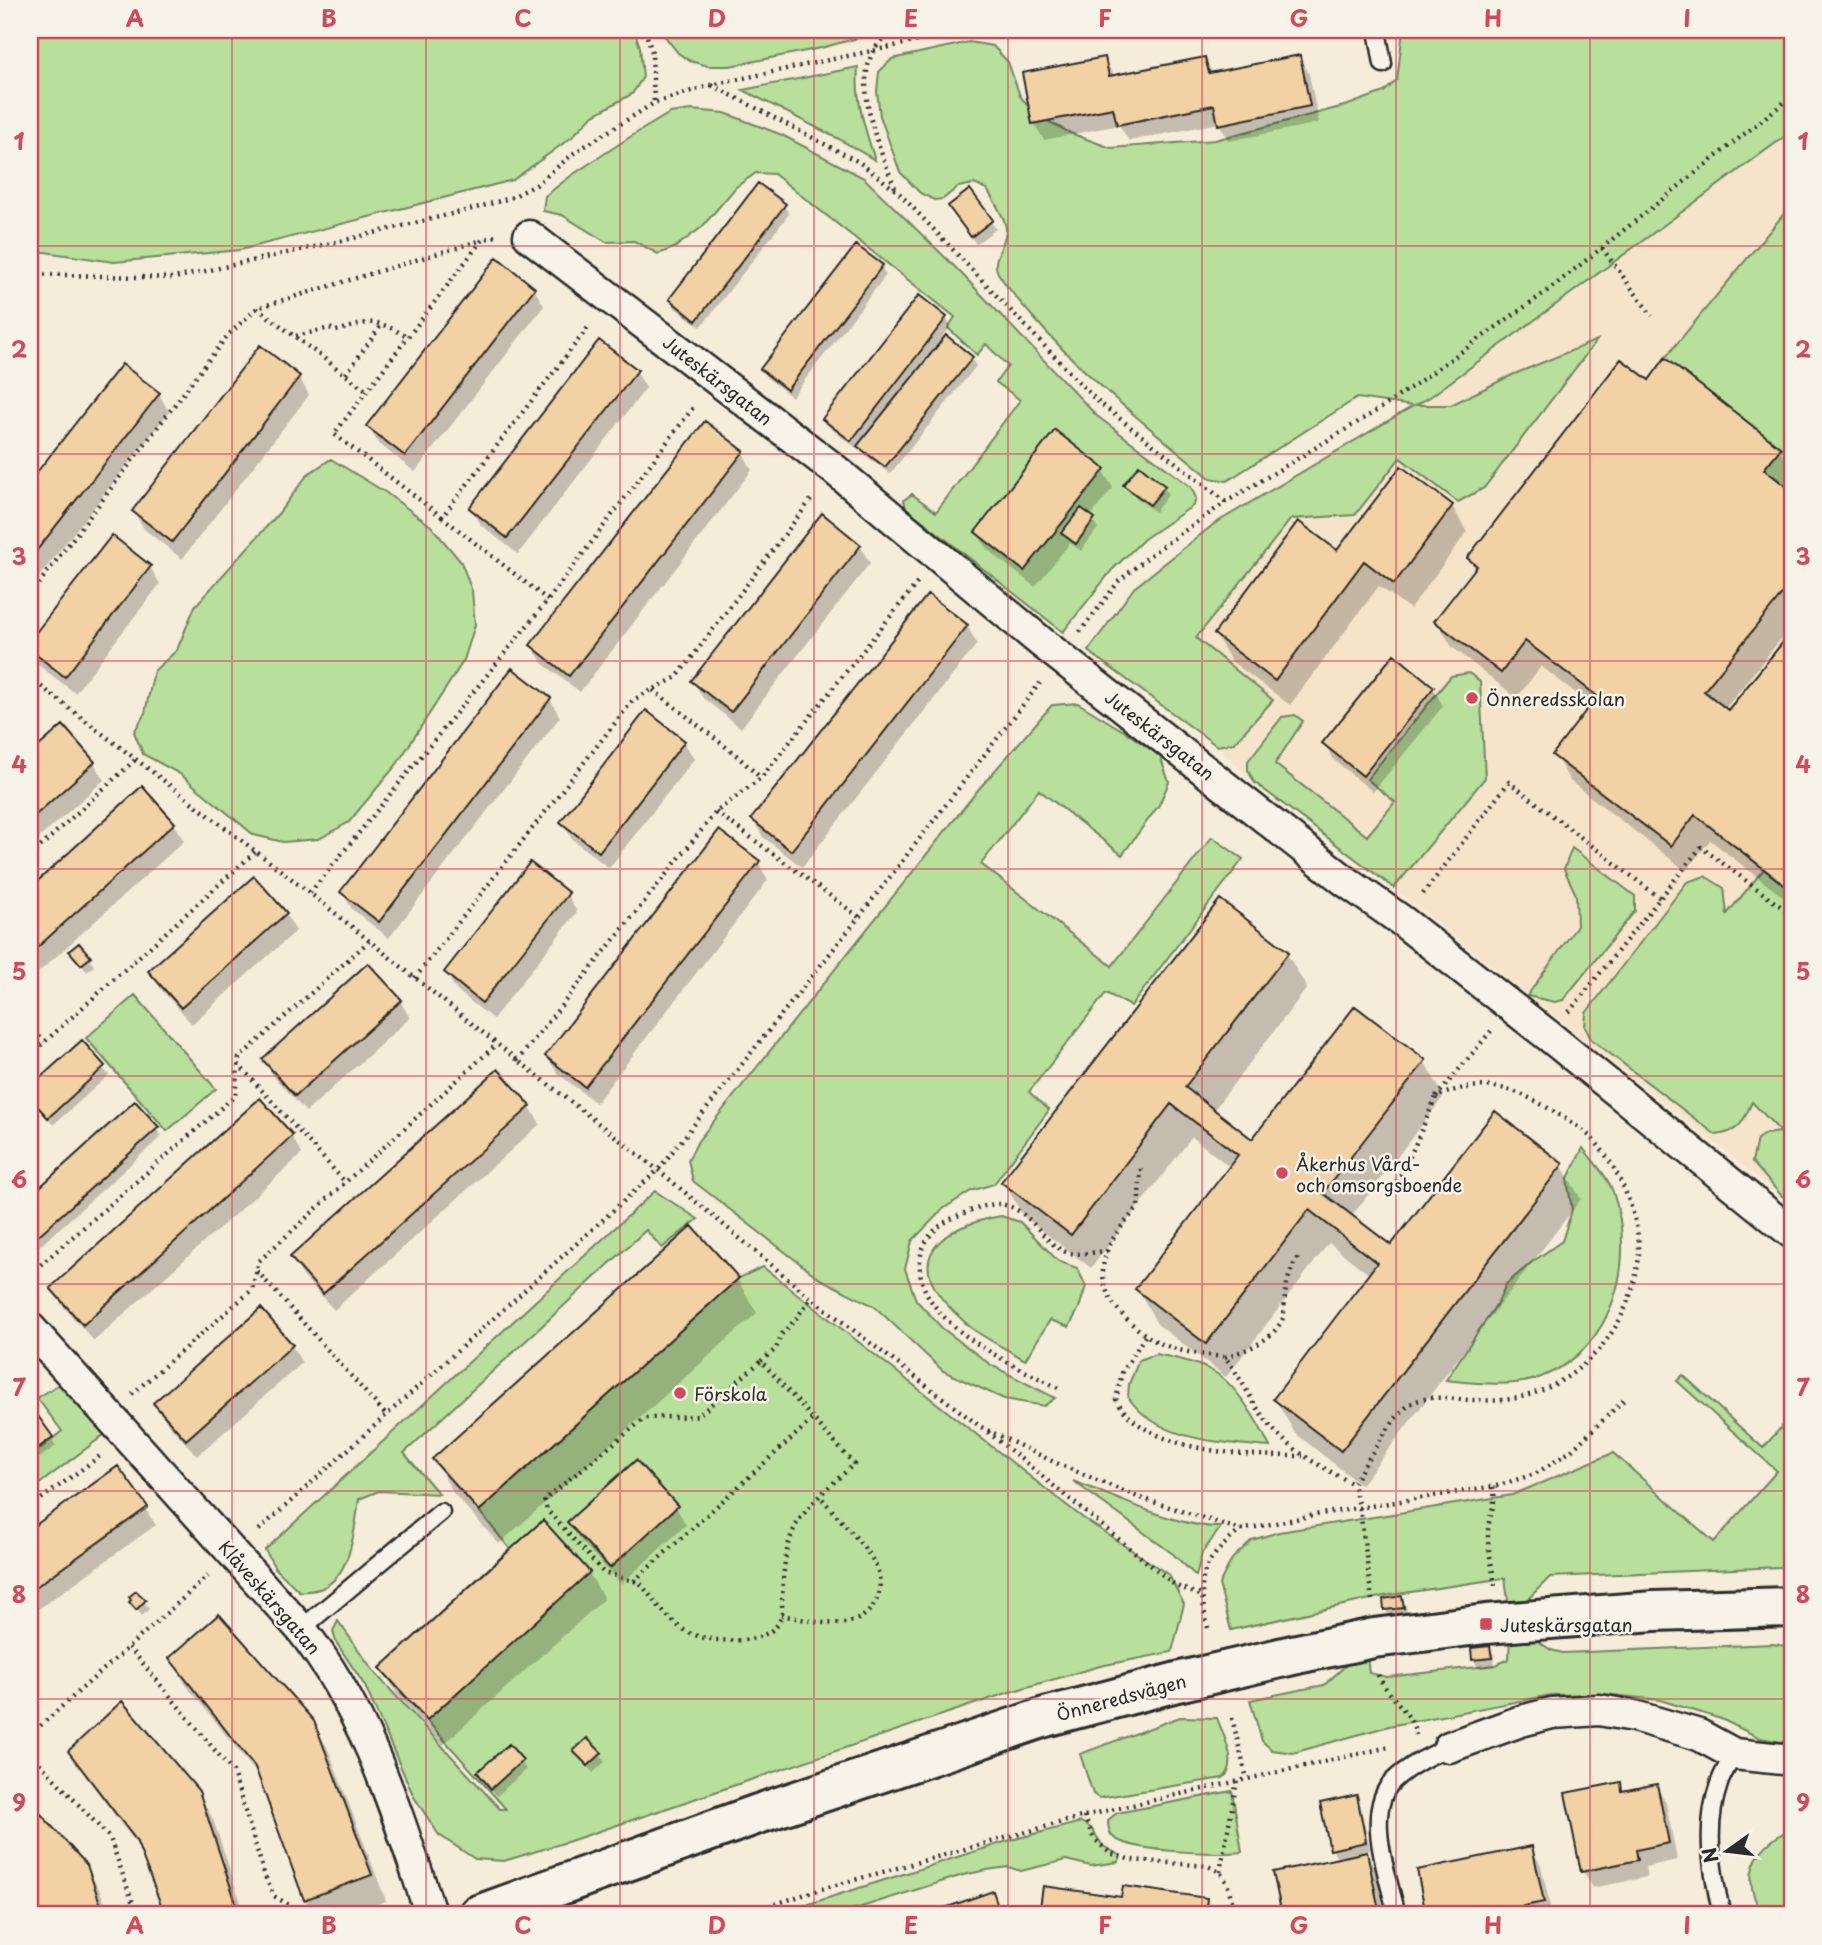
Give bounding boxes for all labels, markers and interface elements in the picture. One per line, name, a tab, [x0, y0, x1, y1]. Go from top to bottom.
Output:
text: A	[126, 0, 144, 35]
text: B	[321, 0, 337, 35]
text: C	[514, 0, 532, 35]
text: D	[708, 0, 726, 35]
text: E	[904, 0, 918, 35]
text: F	[1098, 0, 1112, 35]
text: G	[1290, 0, 1308, 35]
text: H	[1484, 0, 1502, 35]
text: I	[1683, 0, 1691, 35]
text: 1	[14, 123, 25, 158]
text: 1	[1798, 123, 1809, 158]
street label: Juteskärsgatan	[657, 329, 779, 431]
text: 2	[11, 331, 27, 366]
text: 2	[1795, 331, 1811, 366]
text: 3	[11, 538, 27, 573]
text: 3	[1795, 538, 1811, 573]
street label: Juteskärsgatan	[1099, 684, 1221, 786]
place label: Önneredsskolan	[1486, 685, 1625, 712]
marker: Önneredsskolan	[1464, 690, 1480, 706]
text: 4	[11, 746, 27, 781]
text: 4	[1795, 746, 1811, 781]
text: 5	[12, 953, 26, 988]
text: 5	[1796, 953, 1810, 988]
place label: Åkerhus Vård- och omsorgsboende	[1296, 1150, 1462, 1198]
text: 6	[11, 1161, 27, 1196]
text: 6	[1795, 1161, 1811, 1196]
marker: Åkerhus Vård- och omsorgsboende	[1274, 1165, 1290, 1181]
text: 7	[12, 1369, 26, 1404]
text: 7	[1796, 1369, 1810, 1404]
place label: Förskola	[694, 1380, 768, 1407]
marker: Förskola	[672, 1385, 688, 1401]
street label: Klåveskärsgatan	[213, 1534, 327, 1660]
text: 8	[12, 1576, 26, 1611]
text: 8	[1796, 1576, 1810, 1611]
place label: Juteskärsgatan	[1500, 1611, 1633, 1638]
marker: Juteskärsgatan	[1478, 1616, 1494, 1632]
street label: Önneredsvägen	[1053, 1667, 1189, 1727]
text: 9	[12, 1784, 26, 1819]
text: 9	[1796, 1784, 1810, 1819]
north arrow	[1692, 1815, 1762, 1885]
text: N	[1694, 1845, 1725, 1866]
text: A	[126, 1907, 144, 1942]
text: B	[321, 1907, 337, 1942]
text: C	[514, 1907, 532, 1942]
text: D	[708, 1907, 726, 1942]
text: E	[904, 1907, 918, 1942]
text: F	[1098, 1907, 1112, 1942]
text: G	[1290, 1907, 1308, 1942]
text: H	[1484, 1907, 1502, 1942]
text: I	[1683, 1907, 1691, 1942]

